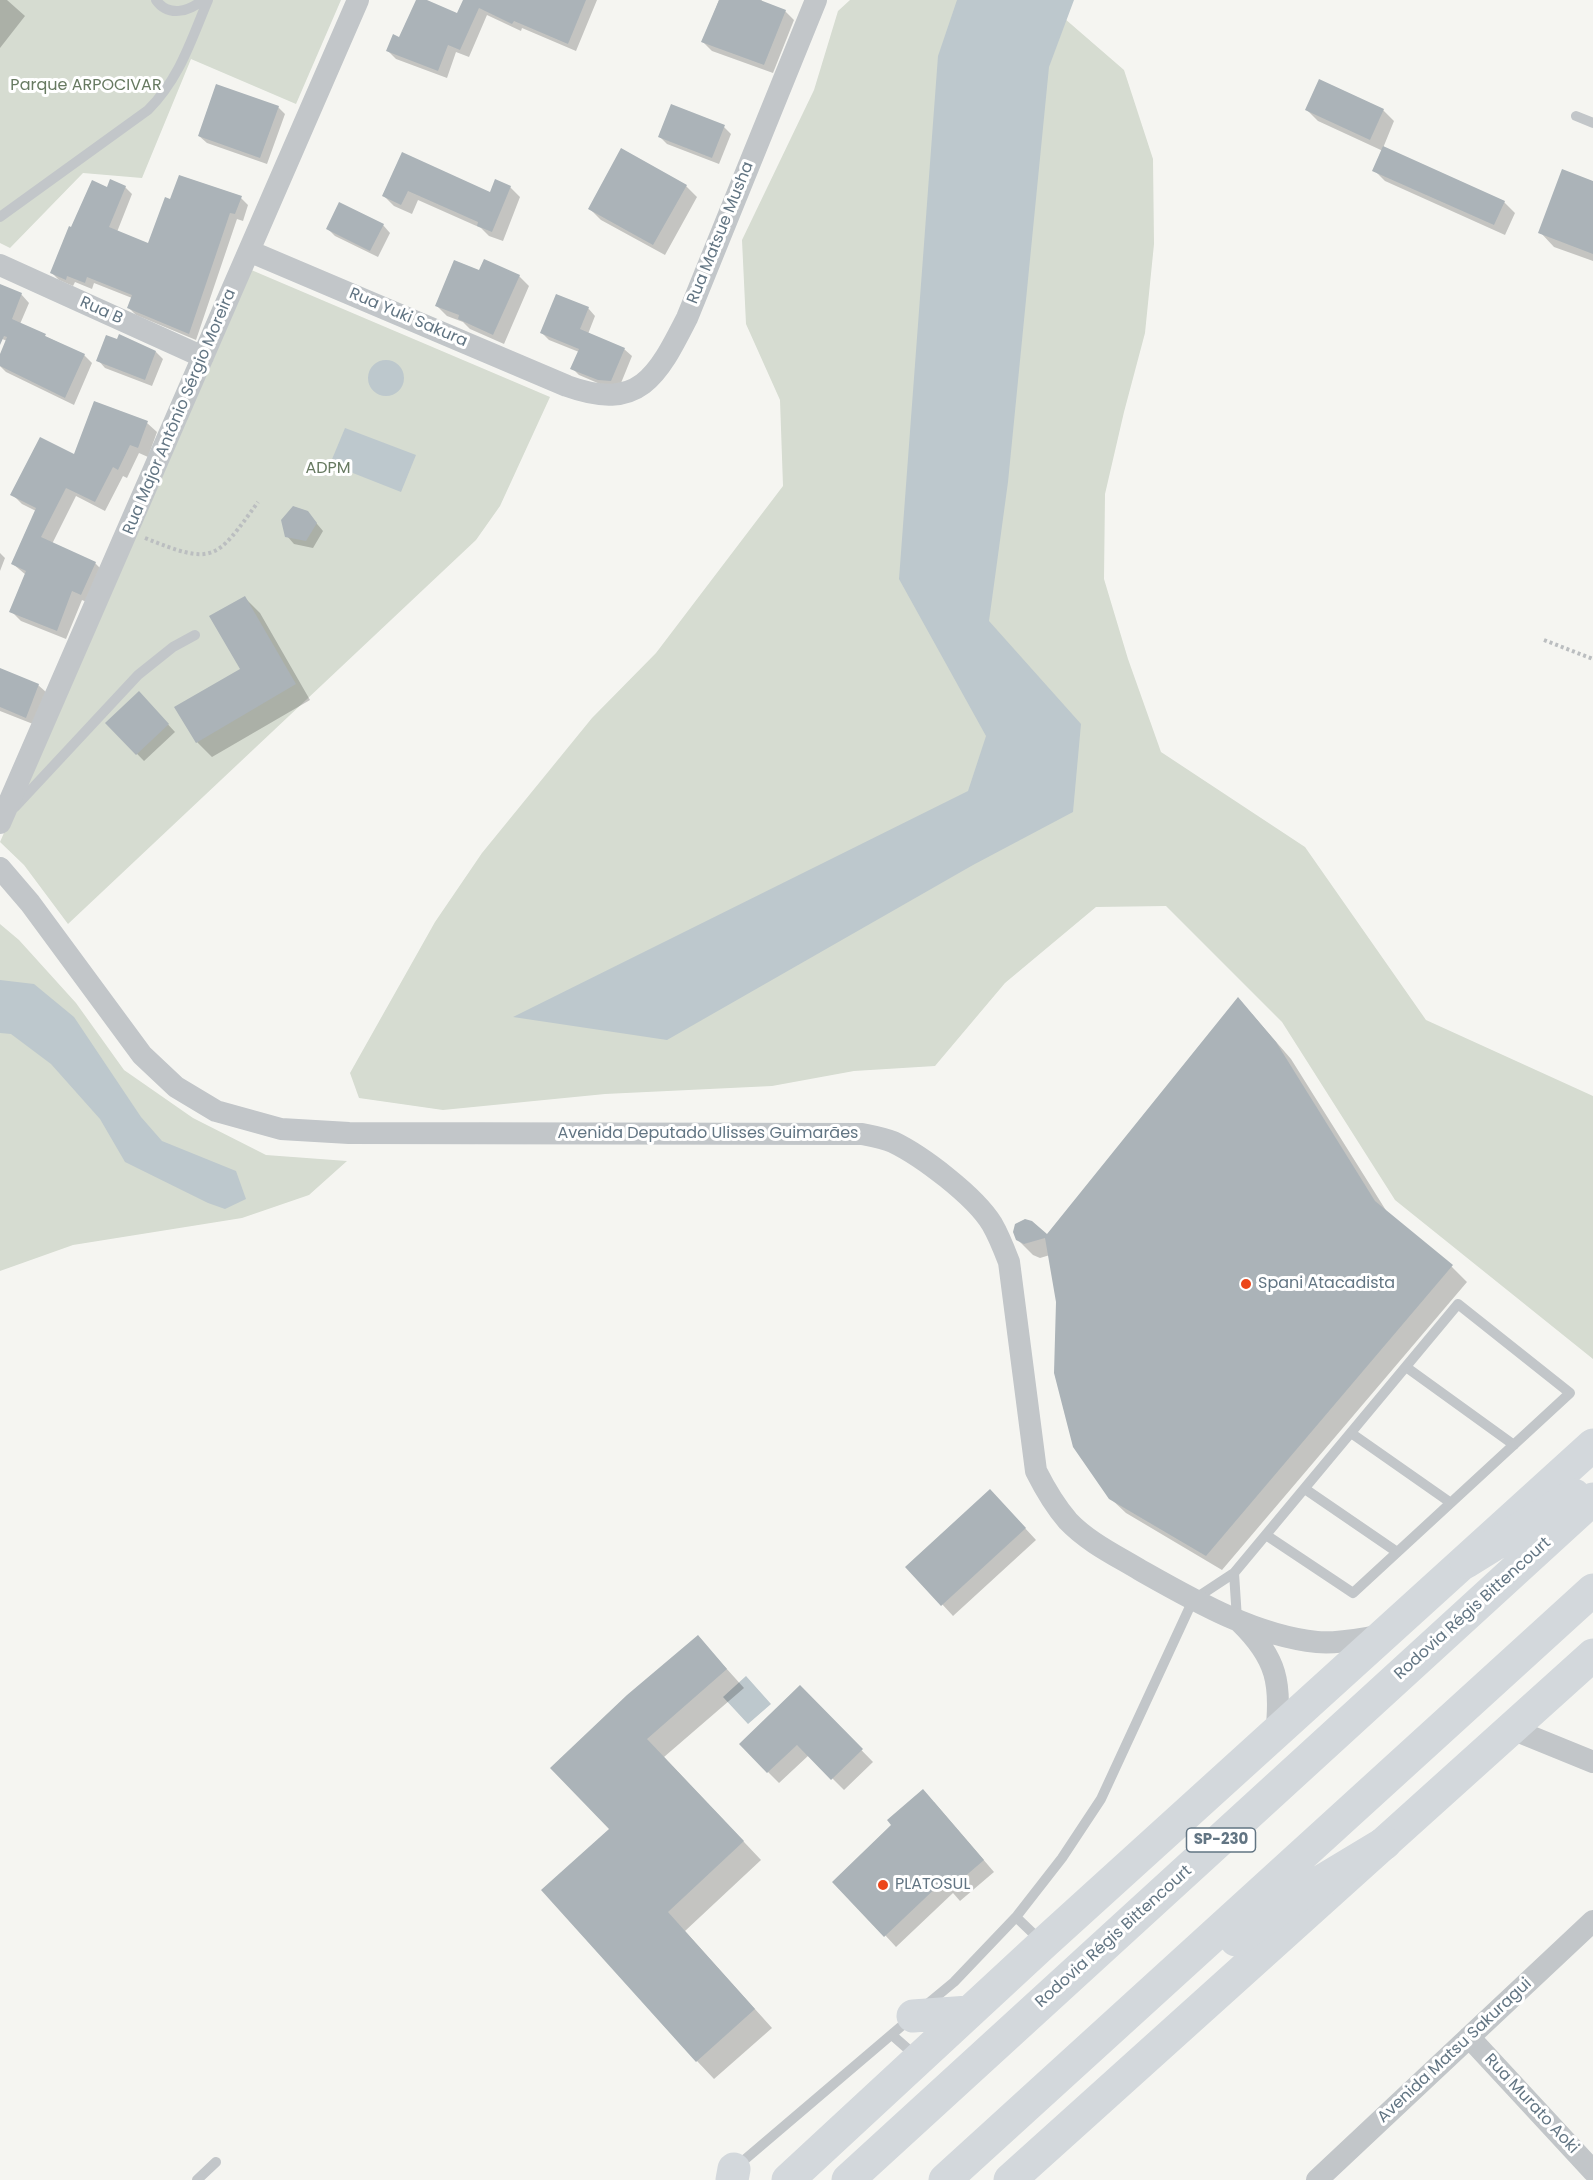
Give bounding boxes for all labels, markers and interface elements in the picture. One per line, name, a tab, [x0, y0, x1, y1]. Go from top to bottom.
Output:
park label: Parque ARPOCIVAR	[10, 76, 162, 96]
street label: Rua Matsue Musha	[684, 159, 758, 307]
street label: Rua Yuki Sakura	[346, 284, 470, 352]
street label: Rua Major Antônio Sérgio Moreira	[119, 286, 241, 538]
street label: Rua B	[77, 293, 125, 329]
park label: ADPM	[305, 459, 351, 479]
street label: Avenida Deputado Ulisses Guimarães	[558, 1124, 858, 1144]
place label: Spani Atacadista	[1258, 1274, 1395, 1294]
marker: Spani Atacadista	[1239, 1277, 1253, 1291]
street label: Rodovia Régis Bittencourt	[1391, 1534, 1555, 1684]
road number: SP-230	[1186, 1828, 1256, 1852]
street label: Rodovia Régis Bittencourt	[1032, 1862, 1196, 2012]
place label: PLATOSUL	[895, 1875, 970, 1895]
marker: PLATOSUL	[876, 1878, 890, 1892]
street label: Avenida Matsu Sakuragui	[1374, 1975, 1536, 2127]
street label: Rua Murato Aoki	[1480, 2050, 1582, 2158]

